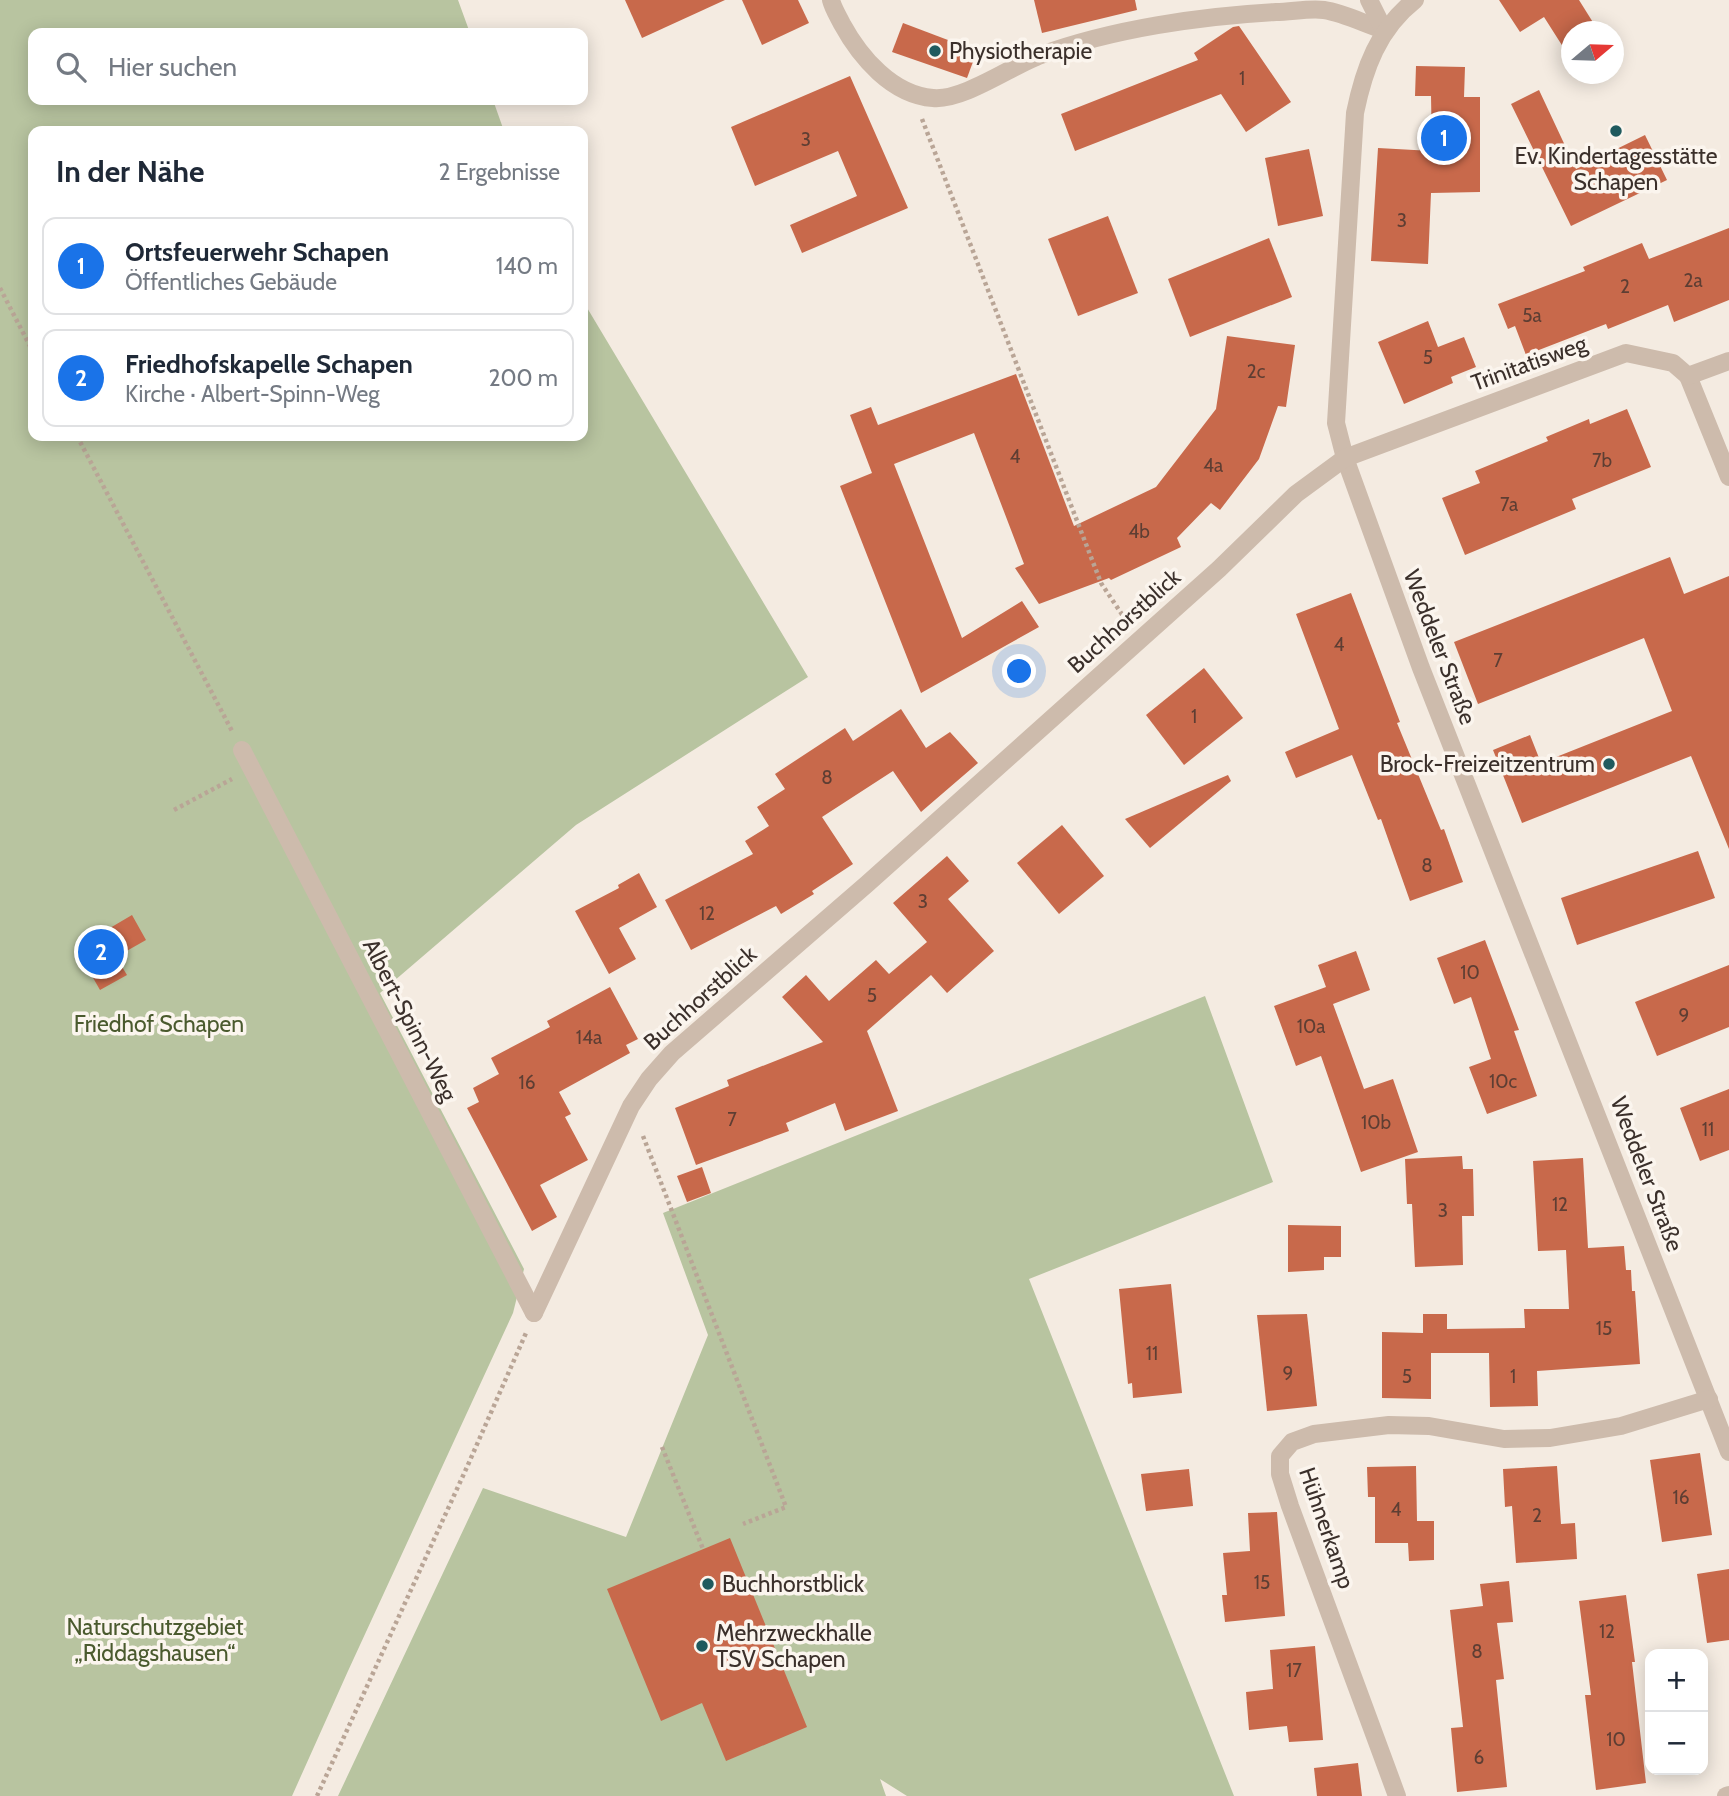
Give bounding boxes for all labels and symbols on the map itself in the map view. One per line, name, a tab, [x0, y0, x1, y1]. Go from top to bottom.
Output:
north arrow	[1561, 21, 1624, 84]
place label: Physiotherapie	[949, 37, 1092, 65]
marker: Physiotherapie	[927, 43, 943, 59]
house number: 1	[1239, 67, 1245, 90]
pin: 1	[1421, 112, 1467, 164]
marker: Ev. Kindertagesstätte Schapen	[1608, 123, 1624, 139]
house number: 3	[801, 128, 811, 151]
place label: Ev. Kindertagesstätte Schapen	[1515, 142, 1718, 196]
house number: 3	[1397, 209, 1407, 232]
house number: 2a	[1683, 269, 1703, 292]
house number: 2	[1620, 275, 1630, 298]
house number: 5a	[1522, 304, 1542, 327]
street label: Trinitatisweg	[1468, 329, 1591, 397]
house number: 5	[1423, 346, 1433, 369]
house number: 2c	[1247, 360, 1266, 383]
house number: 4	[1010, 445, 1021, 468]
house number: 7b	[1592, 449, 1612, 472]
house number: 4a	[1203, 454, 1223, 477]
house number: 7a	[1500, 493, 1518, 516]
house number: 4b	[1128, 520, 1150, 543]
street label: Buchhorstblick	[1062, 563, 1187, 679]
street label: Weddeler Straße	[1398, 566, 1482, 728]
house number: 4	[1334, 633, 1345, 656]
house number: 7	[1493, 649, 1503, 672]
your location	[1002, 654, 1036, 688]
house number: 1	[1191, 705, 1197, 728]
place label: Brock-Freizeitzentrum	[1380, 750, 1595, 778]
marker: Brock-Freizeitzentrum	[1601, 756, 1617, 772]
house number: 8	[821, 766, 833, 789]
house number: 8	[1421, 854, 1433, 877]
house number: 3	[918, 890, 928, 913]
house number: 12	[699, 902, 715, 925]
pin: 2	[78, 926, 124, 978]
street label: Albert-Spinn-Weg	[357, 934, 463, 1106]
street label: Buchhorstblick	[638, 940, 763, 1056]
house number: 10	[1460, 961, 1480, 984]
house number: 5	[867, 984, 877, 1007]
house number: 9	[1679, 1004, 1689, 1027]
park label: Friedhof Schapen	[74, 1010, 244, 1038]
house number: 10a	[1297, 1015, 1325, 1038]
house number: 14a	[576, 1026, 602, 1049]
house number: 10c	[1489, 1070, 1517, 1093]
house number: 16	[519, 1071, 536, 1094]
street label: Weddeler Straße	[1605, 1093, 1689, 1255]
house number: 7	[727, 1108, 737, 1131]
house number: 10b	[1361, 1111, 1391, 1134]
house number: 11	[1702, 1118, 1714, 1141]
house number: 12	[1552, 1193, 1568, 1216]
house number: 3	[1438, 1199, 1448, 1222]
house number: 15	[1596, 1317, 1612, 1340]
house number: 11	[1146, 1342, 1158, 1365]
house number: 9	[1283, 1362, 1293, 1385]
house number: 5	[1402, 1365, 1412, 1388]
house number: 1	[1510, 1365, 1516, 1388]
street label: Hühnerkamp	[1293, 1464, 1361, 1593]
house number: 16	[1673, 1486, 1690, 1509]
house number: 4	[1391, 1498, 1402, 1521]
house number: 2	[1532, 1504, 1542, 1527]
place label: Buchhorstblick	[722, 1570, 865, 1598]
house number: 15	[1254, 1571, 1270, 1594]
marker: Buchhorstblick	[700, 1576, 716, 1592]
park label: Naturschutzgebiet „Riddagshausen“	[66, 1613, 244, 1667]
place label: Mehrzweckhalle TSV Schapen	[716, 1619, 872, 1673]
house number: 12	[1599, 1620, 1615, 1643]
marker: Mehrzweckhalle TSV Schapen	[694, 1638, 710, 1654]
house number: 8	[1471, 1640, 1483, 1663]
house number: 17	[1286, 1659, 1302, 1682]
house number: 10	[1606, 1728, 1626, 1751]
house number: 6	[1474, 1746, 1484, 1769]

